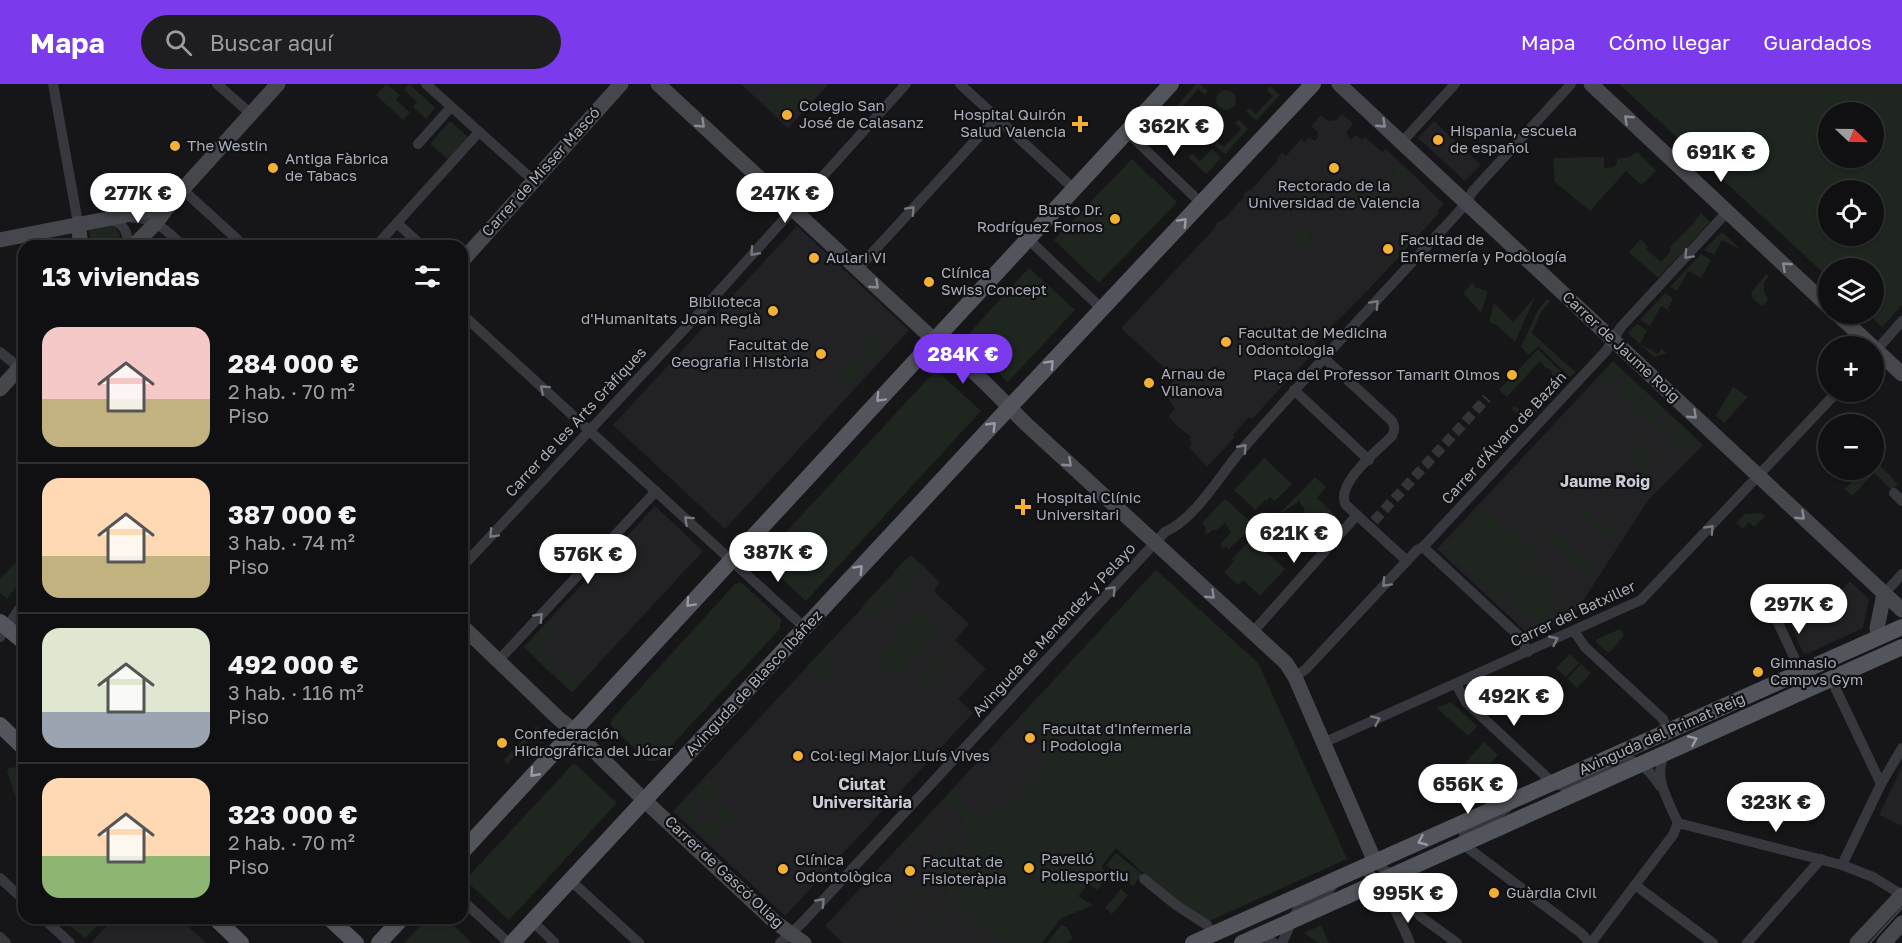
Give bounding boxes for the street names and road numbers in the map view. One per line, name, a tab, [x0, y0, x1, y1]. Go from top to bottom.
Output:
street label: Carrer de Misser Mascó	[477, 103, 603, 240]
street label: Carrer de Jaume Roig	[1559, 287, 1684, 405]
street label: Carrer de les Arts Gràfiques	[501, 343, 650, 500]
street label: Carrer d'Álvaro de Bazán	[1437, 367, 1569, 507]
street label: Avinguda de Menéndez y Pelayo	[968, 539, 1139, 720]
street label: Carrer del Batxiller	[1507, 576, 1638, 650]
street label: Avinguda de Blasco Ibáñez	[681, 606, 826, 759]
street label: Avinguda del Primat Reig	[1576, 688, 1748, 778]
street label: Carrer de Gascó Oliag	[662, 812, 788, 931]

